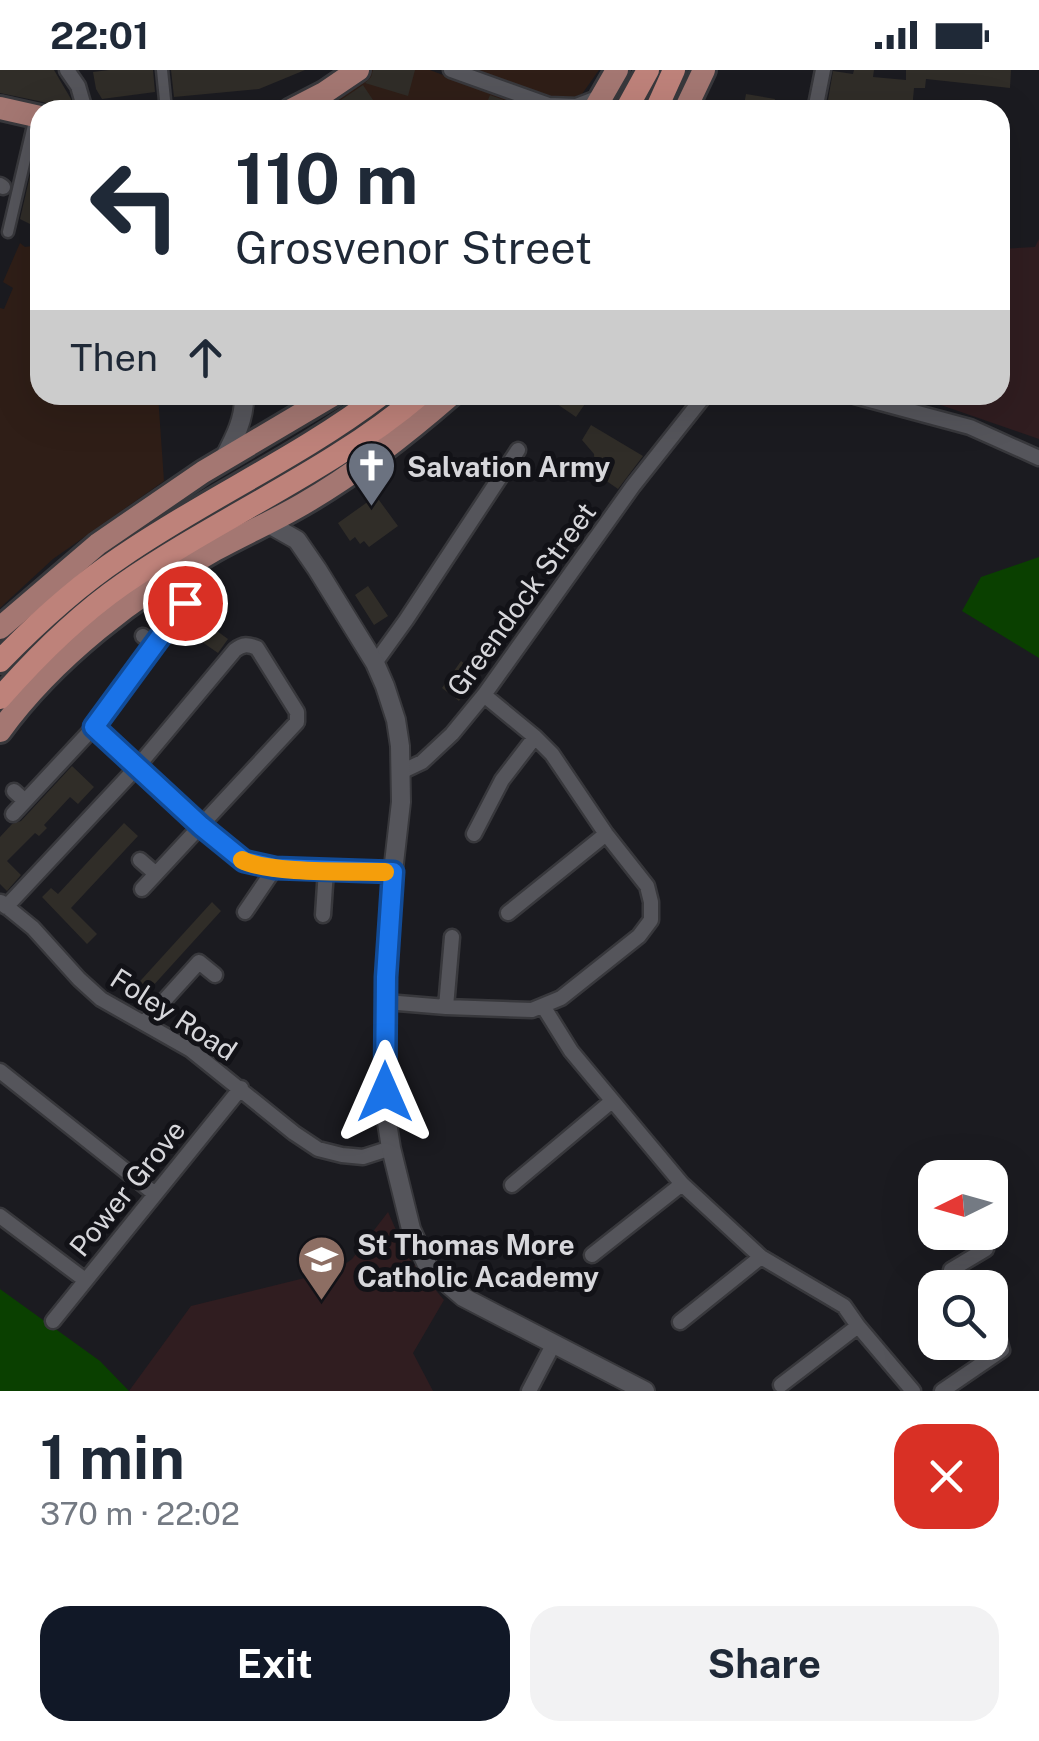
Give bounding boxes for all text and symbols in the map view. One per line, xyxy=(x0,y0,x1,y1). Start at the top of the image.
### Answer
text: 22:01 xyxy=(50,13,149,58)
text: 110 m xyxy=(235,137,419,220)
icon: left xyxy=(70,140,200,270)
text: Grosvenor Street xyxy=(235,221,592,274)
icon: ahead xyxy=(178,330,233,385)
text: Then xyxy=(70,335,158,380)
church icon: Salvation Army xyxy=(346,440,398,508)
place label: Salvation Army xyxy=(407,450,611,483)
street label: Greendock Street xyxy=(440,496,602,702)
pin xyxy=(143,561,228,646)
icon: arrive xyxy=(158,576,213,631)
street label: Foley Road xyxy=(105,961,243,1067)
position arrow xyxy=(333,1040,437,1144)
street label: Power Grove xyxy=(62,1114,192,1262)
north arrow xyxy=(918,1160,1008,1250)
map controls xyxy=(918,1160,1008,1360)
place label: St Thomas More Catholic Academy xyxy=(357,1228,599,1293)
school or university icon: St Thomas More Catholic Academy xyxy=(296,1234,348,1302)
button: search xyxy=(918,1270,1008,1360)
text: 1 min xyxy=(40,1422,185,1493)
button: close xyxy=(894,1424,999,1529)
text: 370 m · 22:02 xyxy=(40,1495,240,1532)
button: Exit xyxy=(40,1606,510,1721)
button: Share xyxy=(530,1606,999,1721)

